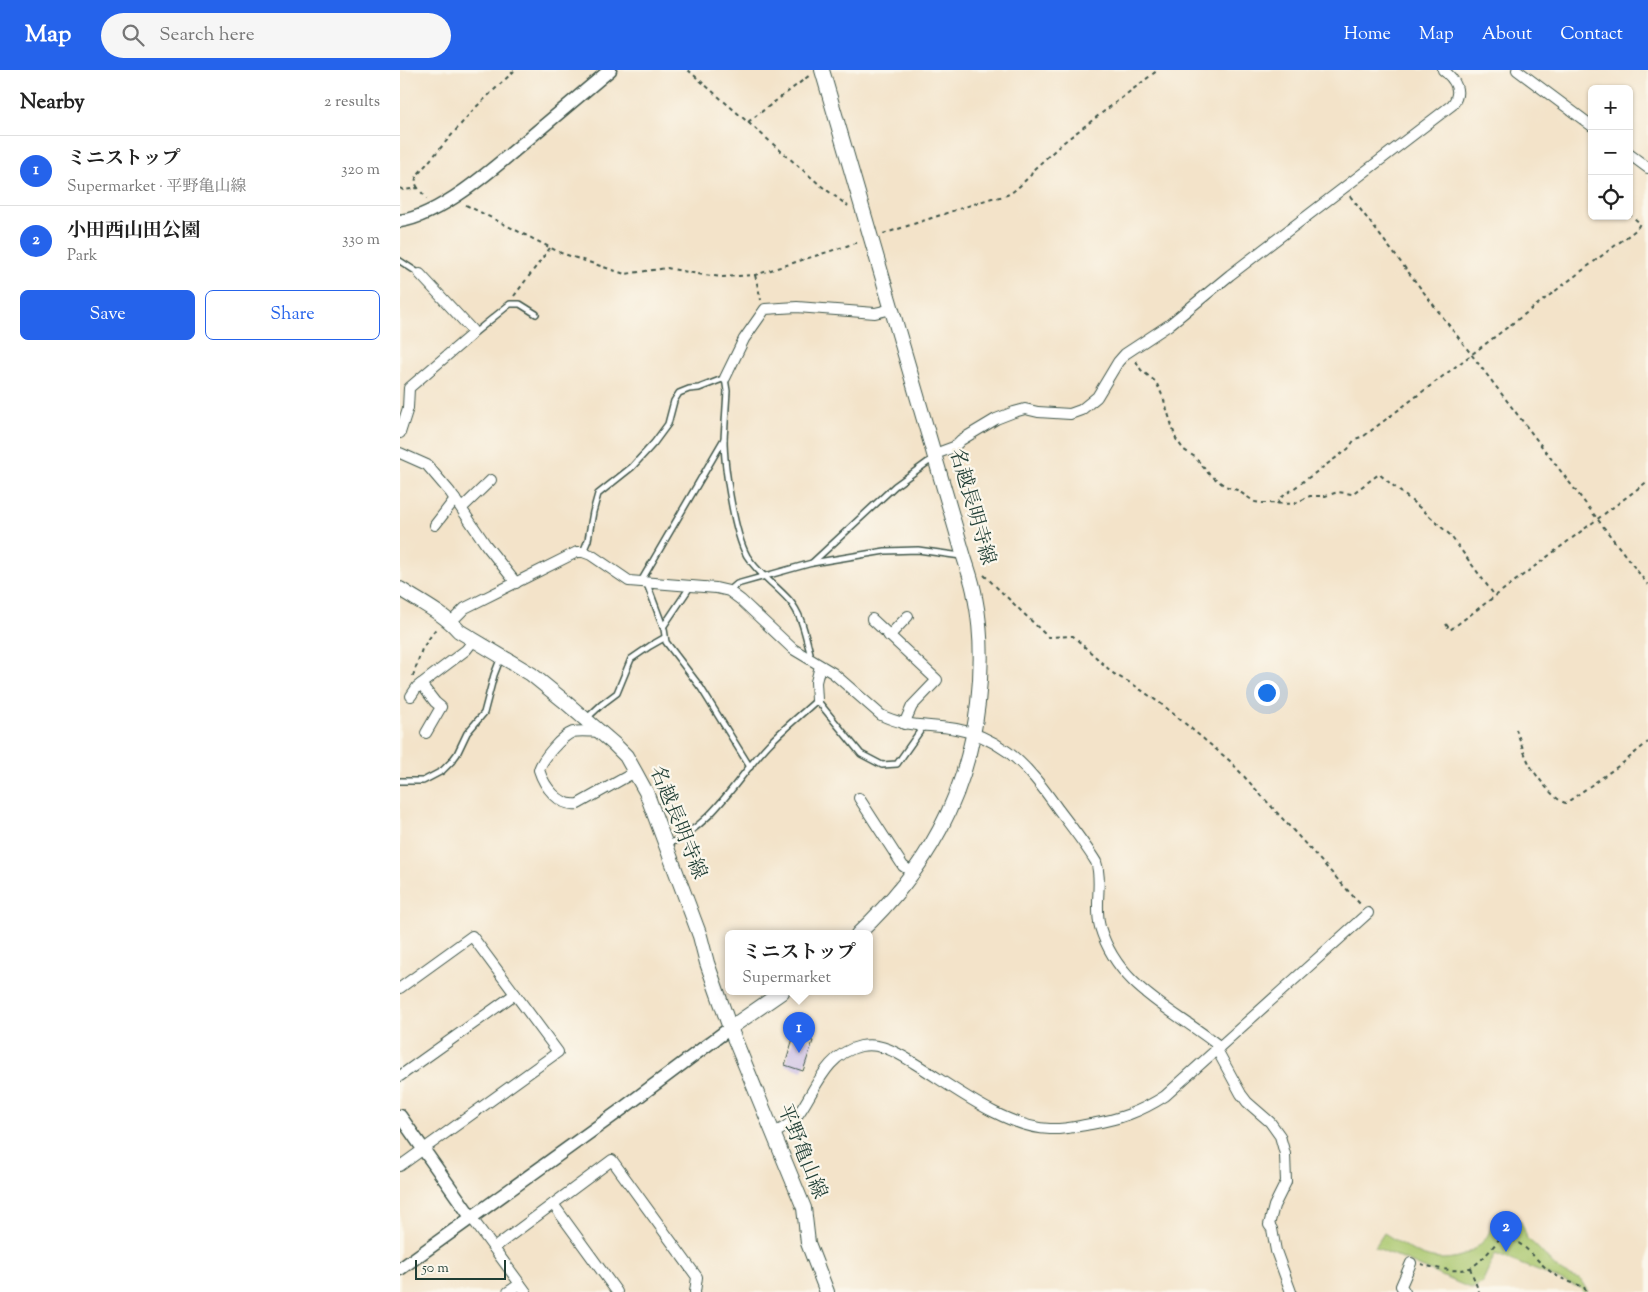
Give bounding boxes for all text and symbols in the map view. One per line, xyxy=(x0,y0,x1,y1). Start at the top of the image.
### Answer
search box xyxy=(101,13,451,58)
text: Map xyxy=(25,18,71,52)
icon: search xyxy=(119,21,147,49)
text: Search here xyxy=(159,22,255,49)
text: Home xyxy=(1344,22,1391,48)
text: Map xyxy=(1419,22,1454,48)
text: About xyxy=(1482,22,1532,48)
text: Contact xyxy=(1560,22,1623,48)
map controls xyxy=(1588,85,1633,220)
button: + xyxy=(1588,85,1633,130)
text: Nearby xyxy=(20,88,85,118)
text: 2 results xyxy=(324,91,380,114)
button: − xyxy=(1588,130,1633,175)
text: ミニストップ xyxy=(67,146,180,173)
text: 1 xyxy=(33,159,39,182)
text: 320 m xyxy=(341,159,380,182)
button: locate xyxy=(1588,175,1633,220)
text: Supermarket · 平野亀山線 xyxy=(67,176,247,199)
text: 小田西山田公園 xyxy=(67,218,200,245)
text: 2 xyxy=(32,229,40,252)
text: 330 m xyxy=(342,229,380,252)
text: Park xyxy=(67,245,98,268)
button: Save xyxy=(20,290,195,340)
button: Share xyxy=(205,290,380,340)
street label: 名越長明寺線 xyxy=(941,445,1001,569)
your location xyxy=(1254,680,1280,706)
street label: 名越長明寺線 xyxy=(641,762,713,884)
popup xyxy=(725,930,873,995)
text: ミニストップ xyxy=(742,940,856,967)
text: Supermarket xyxy=(742,967,831,990)
pin: 1 xyxy=(783,1012,815,1053)
street label: 平野亀山線 xyxy=(769,1100,833,1204)
pin: 2 xyxy=(1490,1211,1522,1252)
scale bar xyxy=(415,1257,506,1280)
text: 50 m xyxy=(422,1259,449,1279)

